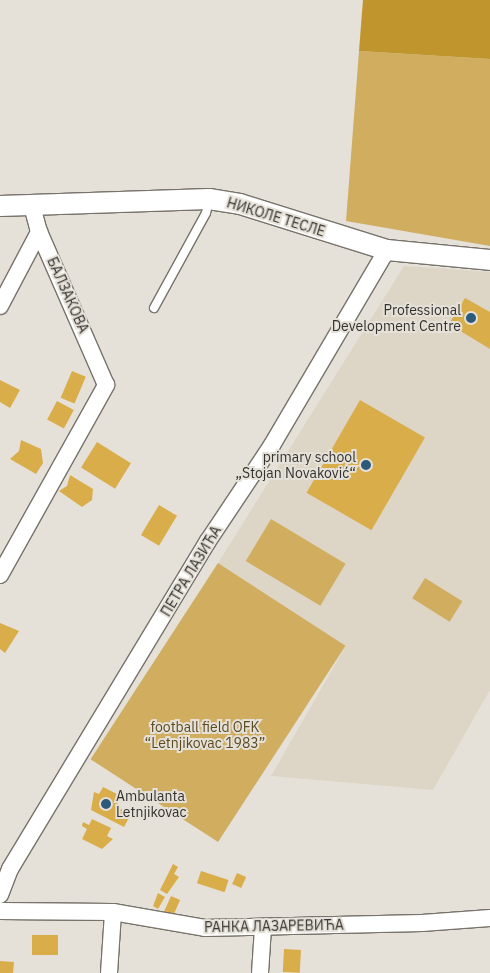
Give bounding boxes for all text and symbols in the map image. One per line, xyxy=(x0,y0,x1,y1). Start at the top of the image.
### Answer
street label: НИКОЛЕ ТЕСЛЕ xyxy=(225,194,327,240)
street label: БАЛЗАКОВА xyxy=(44,254,92,336)
place label: Professional Development Centre xyxy=(332,302,461,334)
marker: Professional Development Centre xyxy=(465,312,477,324)
place label: primary school „Stojan Novaković“ xyxy=(235,449,356,482)
marker: primary school „Stojan Novaković“ xyxy=(360,459,372,471)
street label: ПЕТРА ЛАЗИЋА xyxy=(157,523,225,619)
park label: football field OFK “Letnjikovac 1983” xyxy=(145,719,265,752)
place label: Ambulanta Letnjikovac xyxy=(116,788,187,820)
marker: Ambulanta Letnjikovac xyxy=(100,798,112,810)
street label: РАНКА ЛАЗАРЕВИЋА xyxy=(204,916,344,936)

